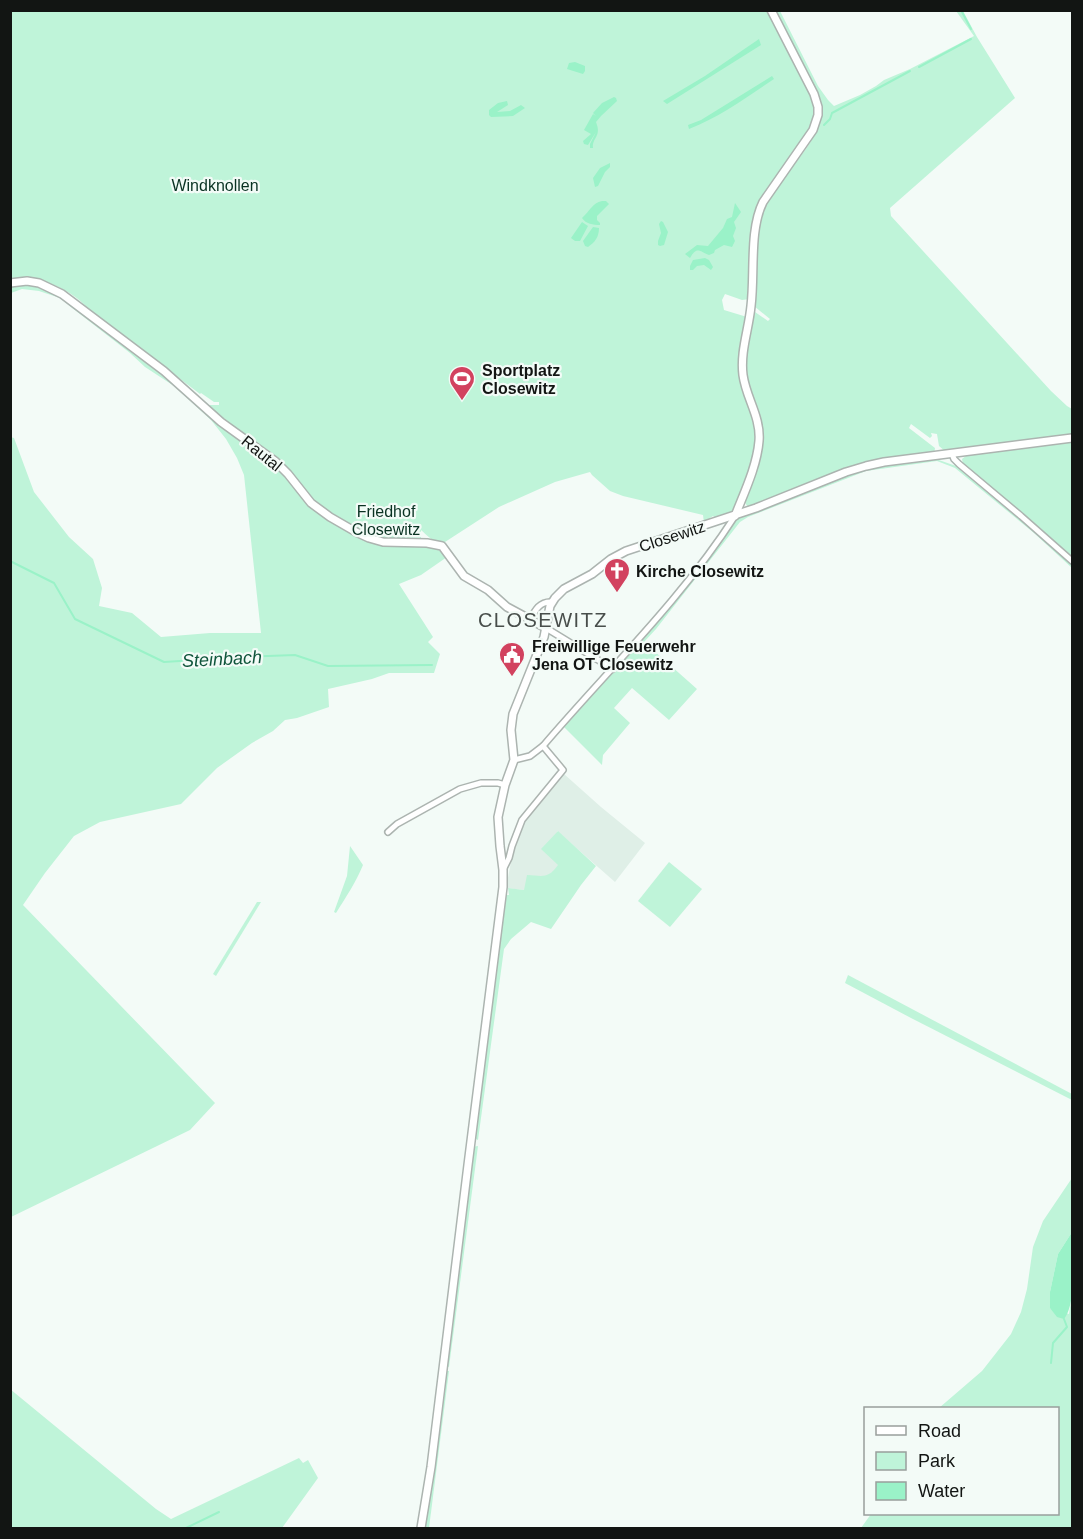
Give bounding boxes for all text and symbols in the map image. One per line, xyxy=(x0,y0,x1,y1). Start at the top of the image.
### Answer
park label: Windknollen xyxy=(171,177,259,194)
place label: Sportplatz Closewitz xyxy=(482,362,560,397)
sports icon: Sportplatz Closewitz xyxy=(447,364,477,402)
street label: Rautal xyxy=(238,432,285,475)
park label: Friedhof Closewitz xyxy=(352,503,420,538)
street label: Closewitz xyxy=(637,518,707,555)
church icon: Kirche Closewitz xyxy=(602,556,632,594)
place label: Kirche Closewitz xyxy=(636,563,764,580)
district label: CLOSEWITZ xyxy=(478,609,608,631)
place label: Freiwillige Feuerwehr Jena OT Closewitz xyxy=(532,638,696,673)
public building icon: Freiwillige Feuerwehr Jena OT Closewitz xyxy=(497,640,527,678)
water label: Steinbach xyxy=(182,647,262,671)
legend xyxy=(864,1407,1059,1515)
text: Road xyxy=(918,1421,961,1441)
text: Park xyxy=(918,1451,956,1471)
text: Water xyxy=(918,1481,965,1501)

